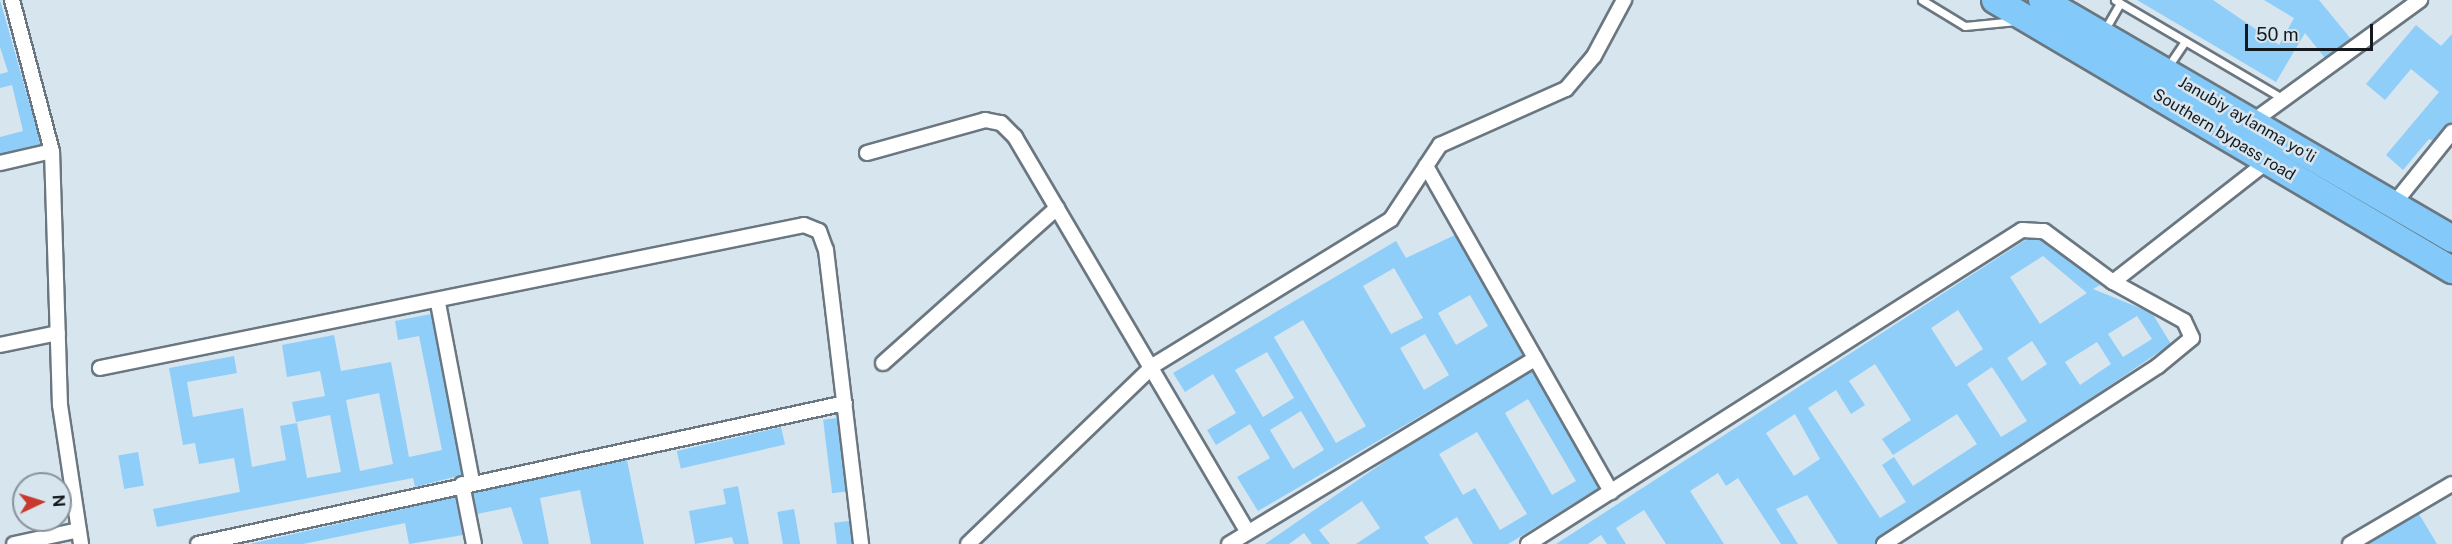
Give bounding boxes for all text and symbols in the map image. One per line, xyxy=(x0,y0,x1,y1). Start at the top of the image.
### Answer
scale bar xyxy=(2248,12,2376,50)
text: 50 m xyxy=(2256,24,2299,45)
street label: Janubiy aylanma yoʻli xyxy=(2175,73,2319,167)
street label: Southern bypass road xyxy=(2149,85,2299,185)
north arrow xyxy=(12,472,72,532)
text: N xyxy=(49,494,68,508)

